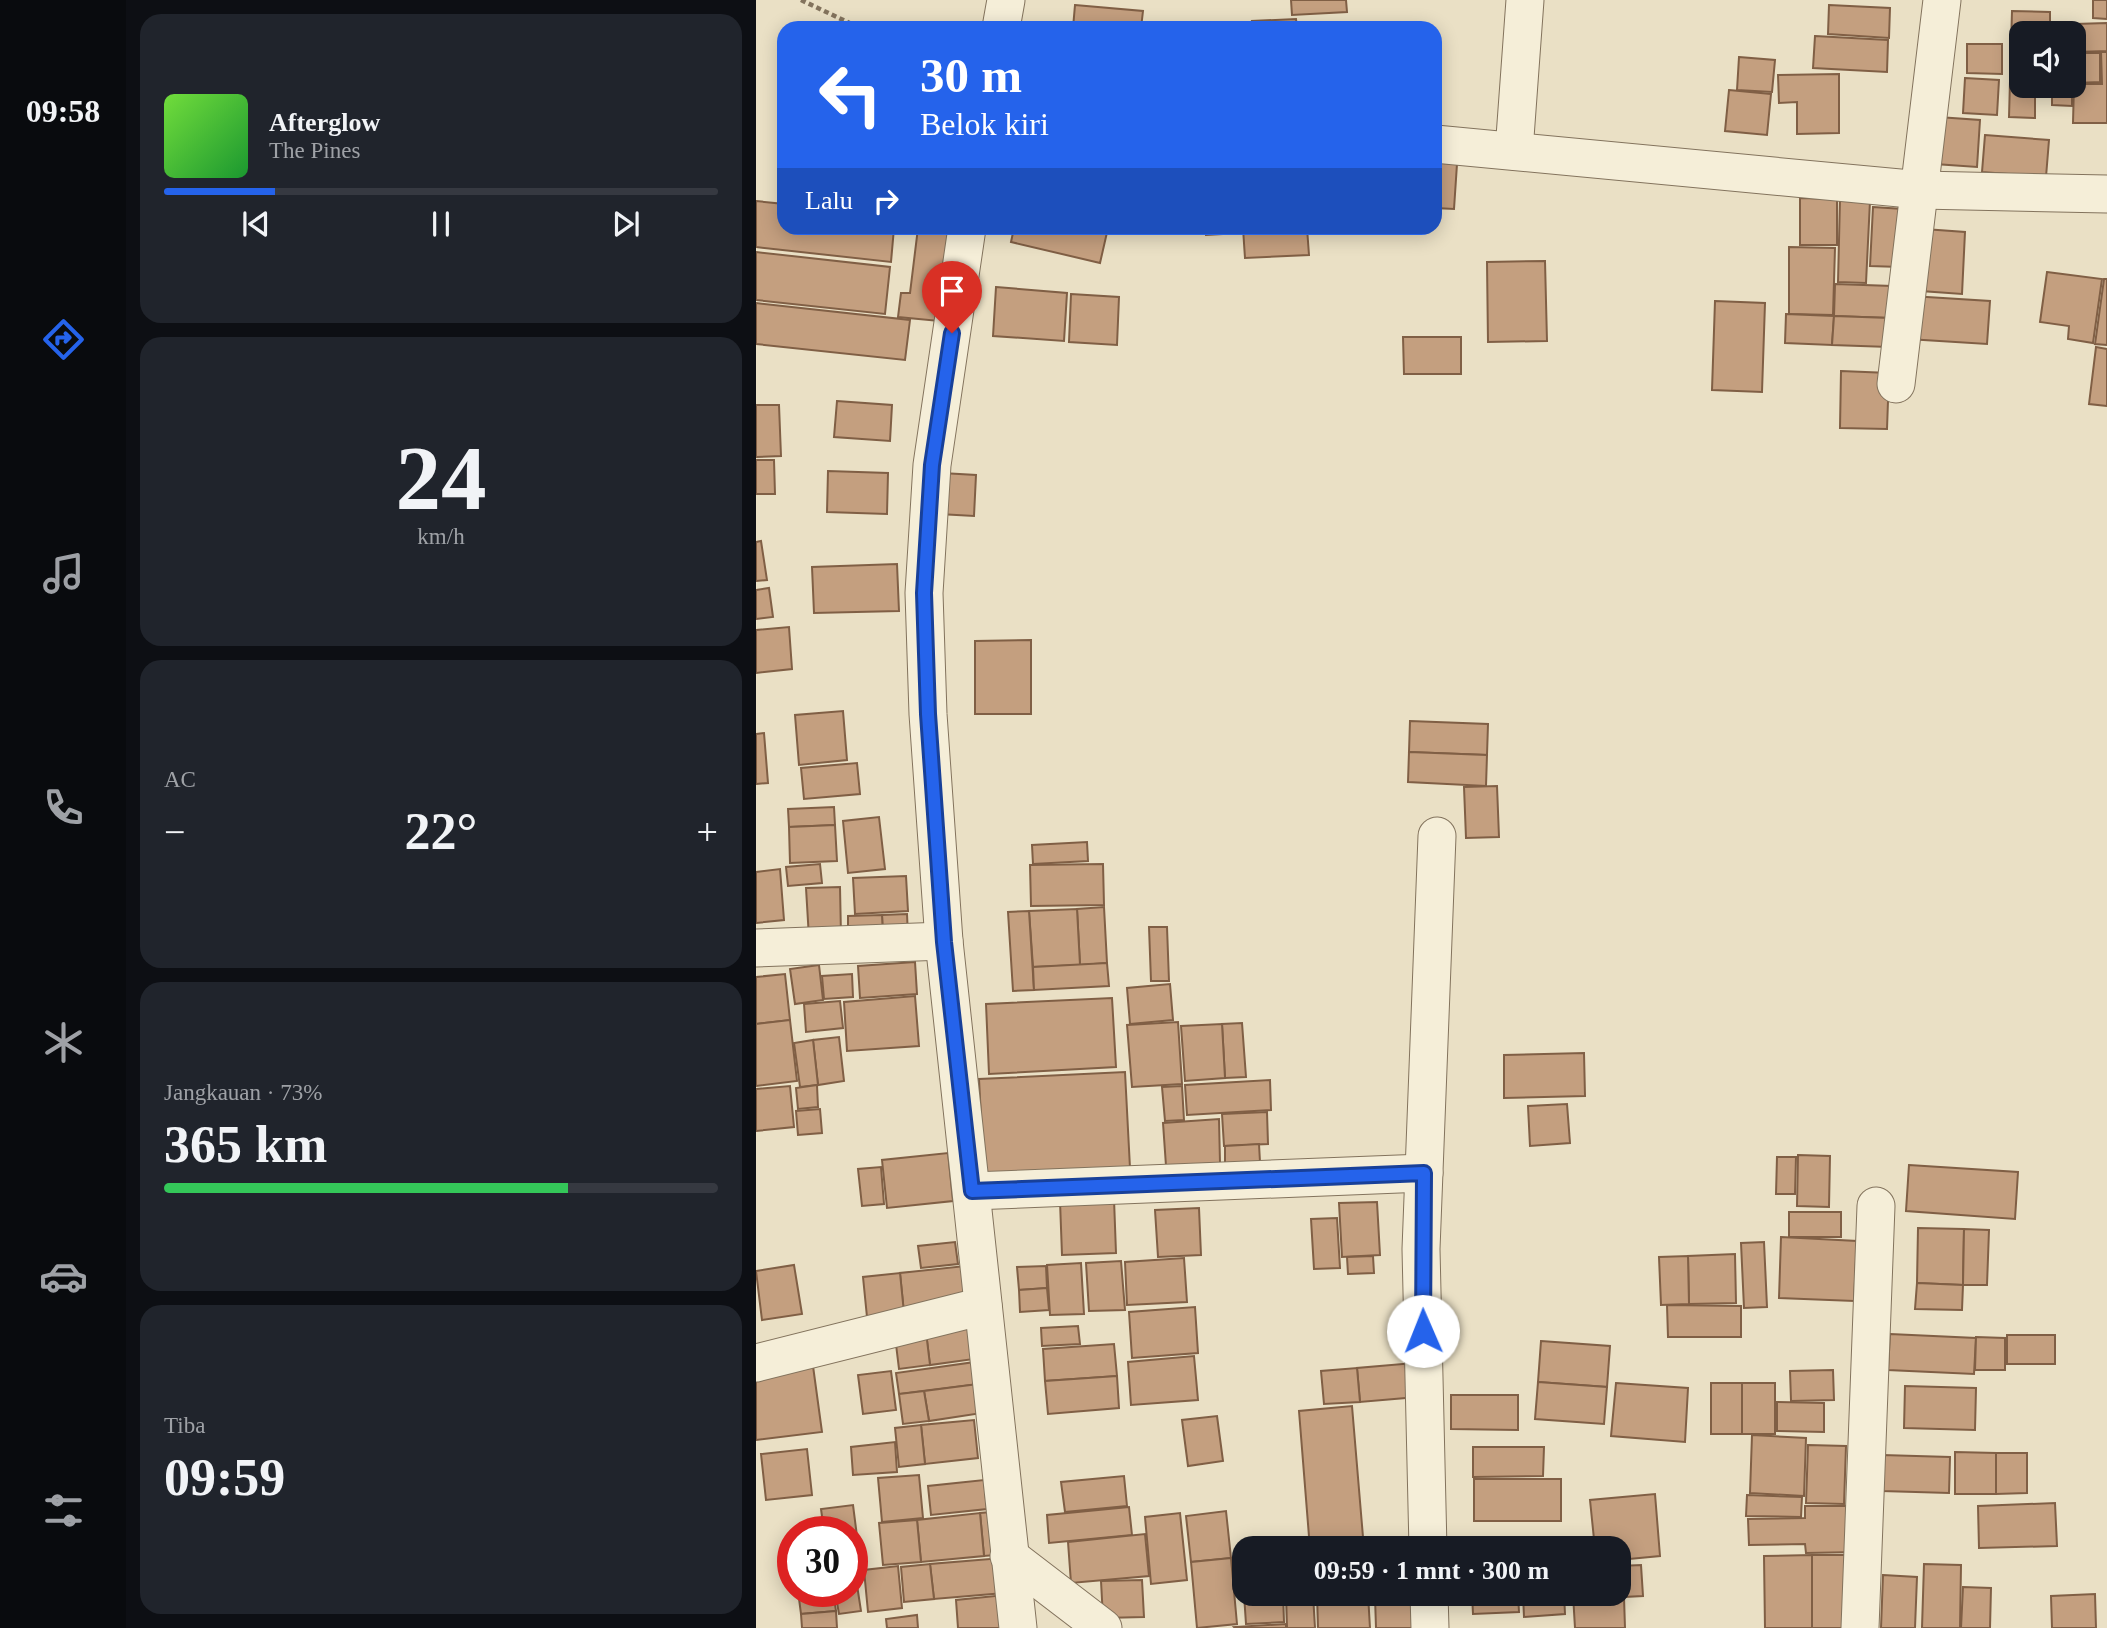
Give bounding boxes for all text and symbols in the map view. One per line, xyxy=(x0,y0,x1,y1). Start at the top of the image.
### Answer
map controls xyxy=(2009,21,2086,98)
button: sound xyxy=(2009,21,2086,98)
text: 30 m xyxy=(920,48,1022,103)
icon: left xyxy=(805,49,896,140)
text: 09:58 xyxy=(26,93,100,129)
text: Belok kiri xyxy=(920,106,1049,142)
text: Afterglow xyxy=(269,108,380,137)
text: The Pines xyxy=(269,138,360,163)
icon: right xyxy=(867,182,905,220)
text: Lalu xyxy=(805,186,853,215)
icon: previous xyxy=(237,205,275,243)
icon: pause xyxy=(422,205,460,243)
icon: next xyxy=(607,205,645,243)
pin xyxy=(922,261,982,333)
icon: arrive xyxy=(933,272,971,310)
icon: directions xyxy=(39,315,88,364)
text: 24 xyxy=(396,428,487,529)
text: km/h xyxy=(417,524,465,549)
icon: music xyxy=(39,549,88,598)
text: AC xyxy=(164,767,196,792)
icon: phone xyxy=(39,783,88,832)
text: 22° xyxy=(405,803,477,860)
text: − xyxy=(164,811,185,853)
text: + xyxy=(697,811,718,853)
icon: climate xyxy=(39,1018,88,1067)
text: Jangkauan · 73% xyxy=(164,1080,322,1105)
text: 365 km xyxy=(164,1116,327,1173)
icon: car xyxy=(39,1252,88,1301)
position arrow xyxy=(1386,1294,1460,1368)
text: Tiba xyxy=(164,1413,205,1438)
text: 09:59 xyxy=(164,1449,285,1506)
icon: filters xyxy=(39,1486,88,1535)
speed limit sign: 30 xyxy=(777,1516,868,1607)
text: 09:59 · 1 mnt · 300 m xyxy=(1314,1556,1549,1585)

